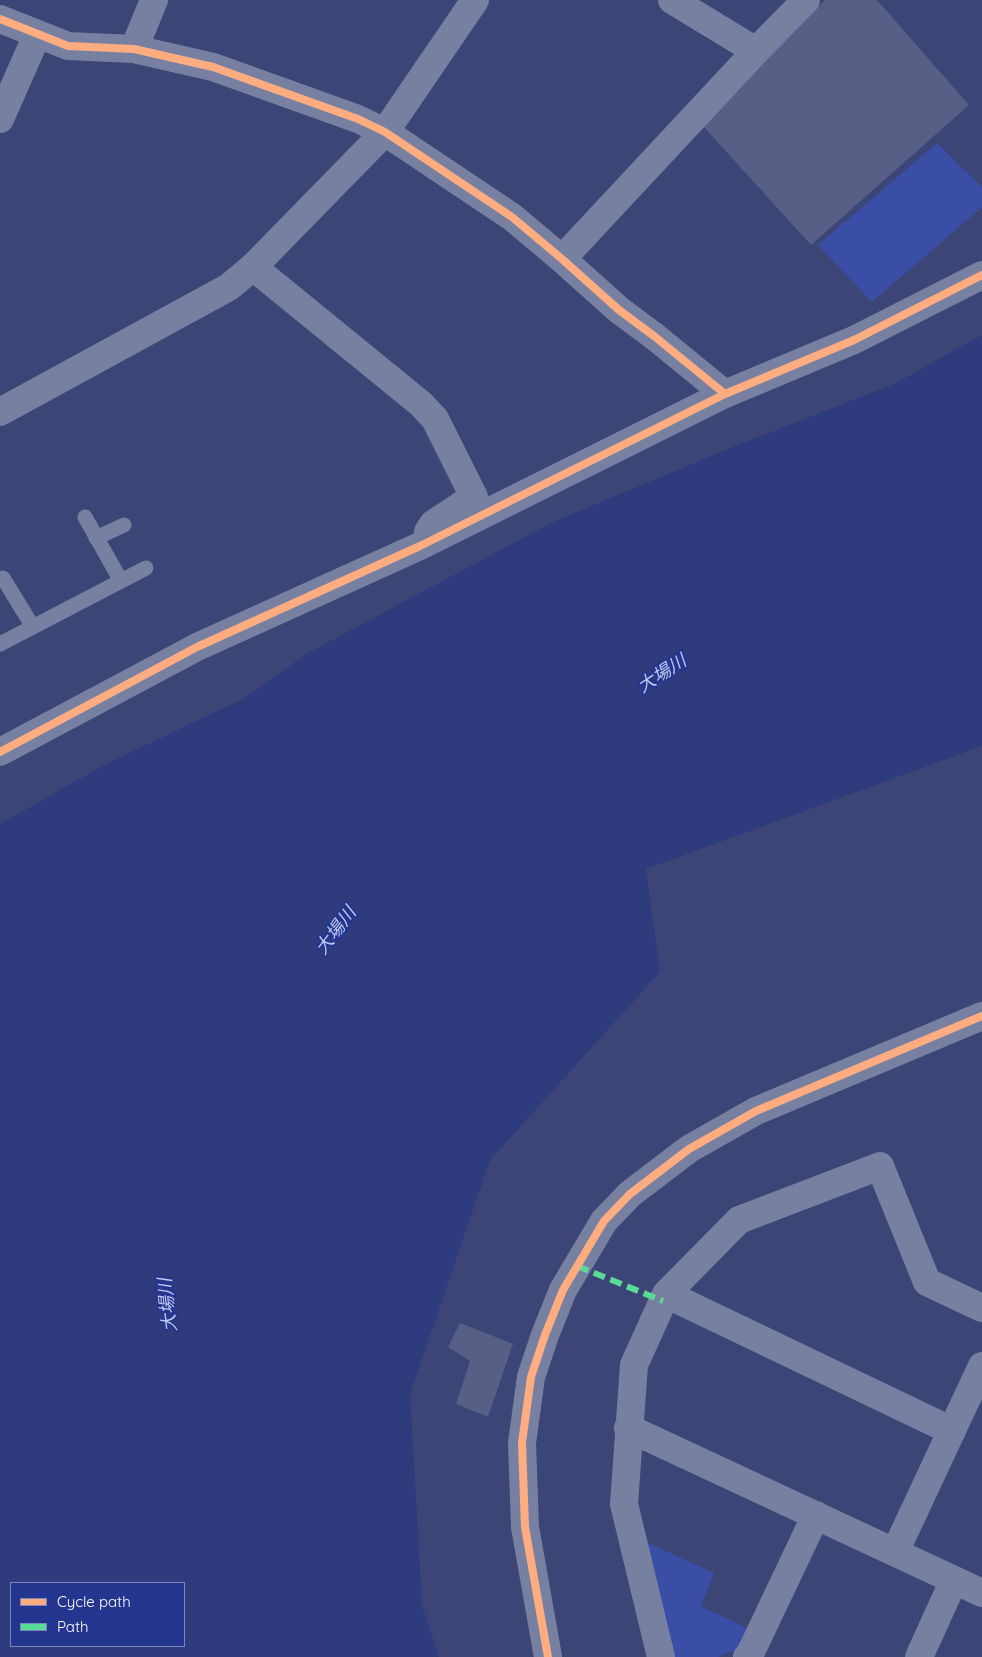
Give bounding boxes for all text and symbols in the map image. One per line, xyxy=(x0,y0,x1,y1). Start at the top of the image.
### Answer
water label: 大場川 xyxy=(633,650,691,698)
water label: 大場川 xyxy=(311,903,361,959)
water label: 大場川 xyxy=(154,1277,182,1333)
legend xyxy=(10,1582,185,1647)
text: Cycle path xyxy=(57,1592,131,1611)
text: Path xyxy=(57,1617,89,1636)

